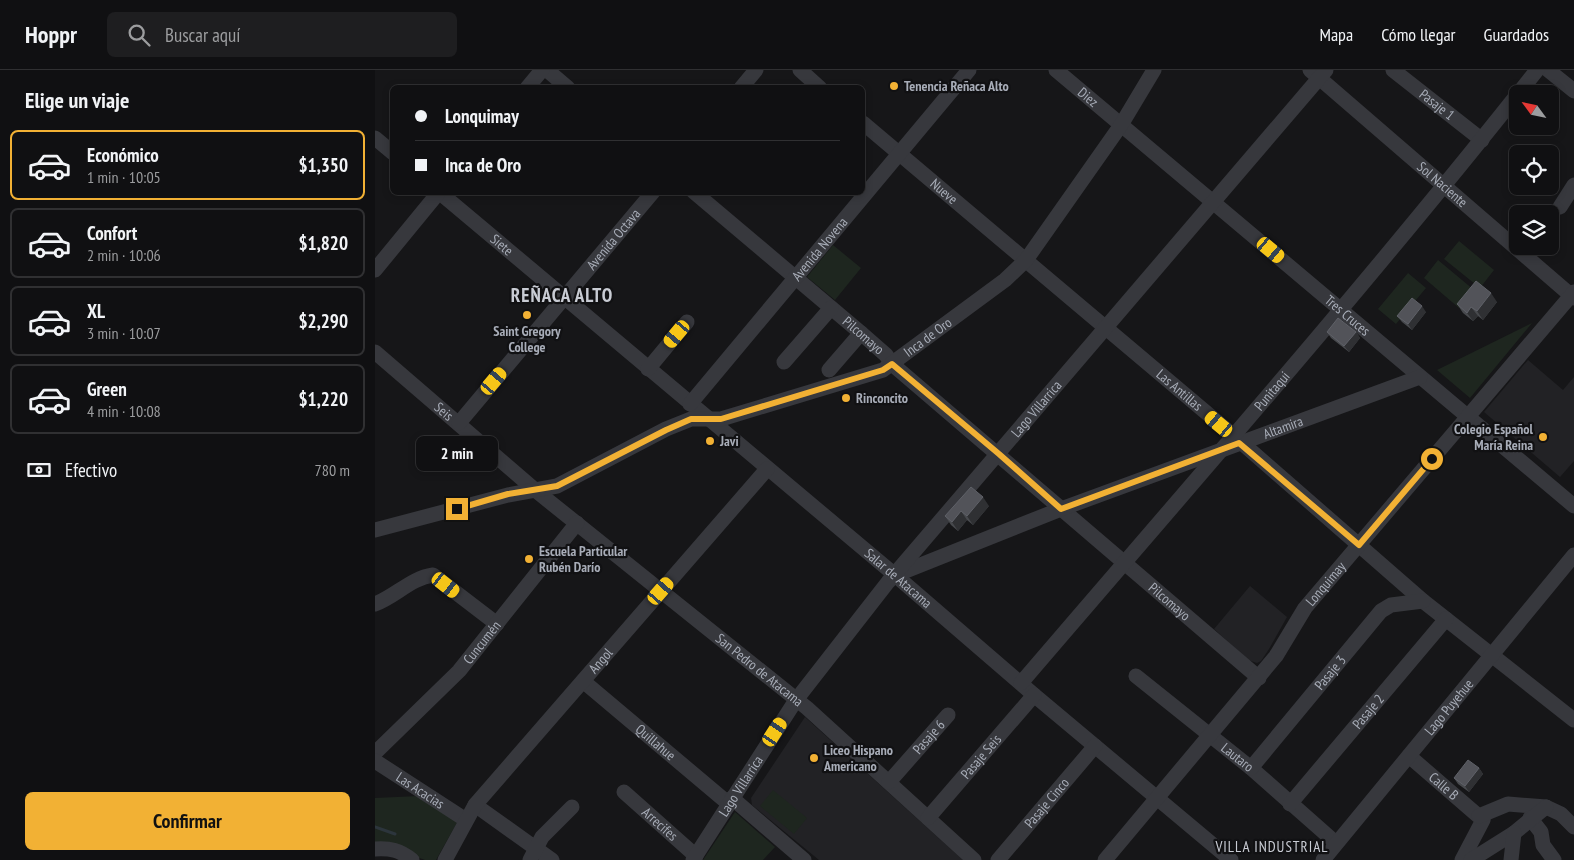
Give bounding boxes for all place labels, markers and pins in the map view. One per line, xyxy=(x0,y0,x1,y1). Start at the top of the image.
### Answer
place label: Tenencia Reñaca Alto xyxy=(904,77,1009,95)
marker: Tenencia Reñaca Alto xyxy=(888,80,900,92)
marker: Saint Gregory College xyxy=(521,309,533,321)
place label: Saint Gregory College xyxy=(493,322,561,356)
place label: Rinconcito xyxy=(856,389,908,407)
marker: Rinconcito xyxy=(840,392,852,404)
place label: Colegio Español María Reina xyxy=(1454,420,1534,454)
marker: Colegio Español María Reina xyxy=(1537,431,1549,443)
place label: Javi xyxy=(719,432,739,450)
marker: Javi xyxy=(704,435,716,447)
place label: Escuela Particular Rubén Darío xyxy=(539,542,628,576)
marker: Escuela Particular Rubén Darío xyxy=(523,553,535,565)
place label: Liceo Hispano Americano xyxy=(823,741,893,775)
marker: Liceo Hispano Americano xyxy=(808,752,820,764)

